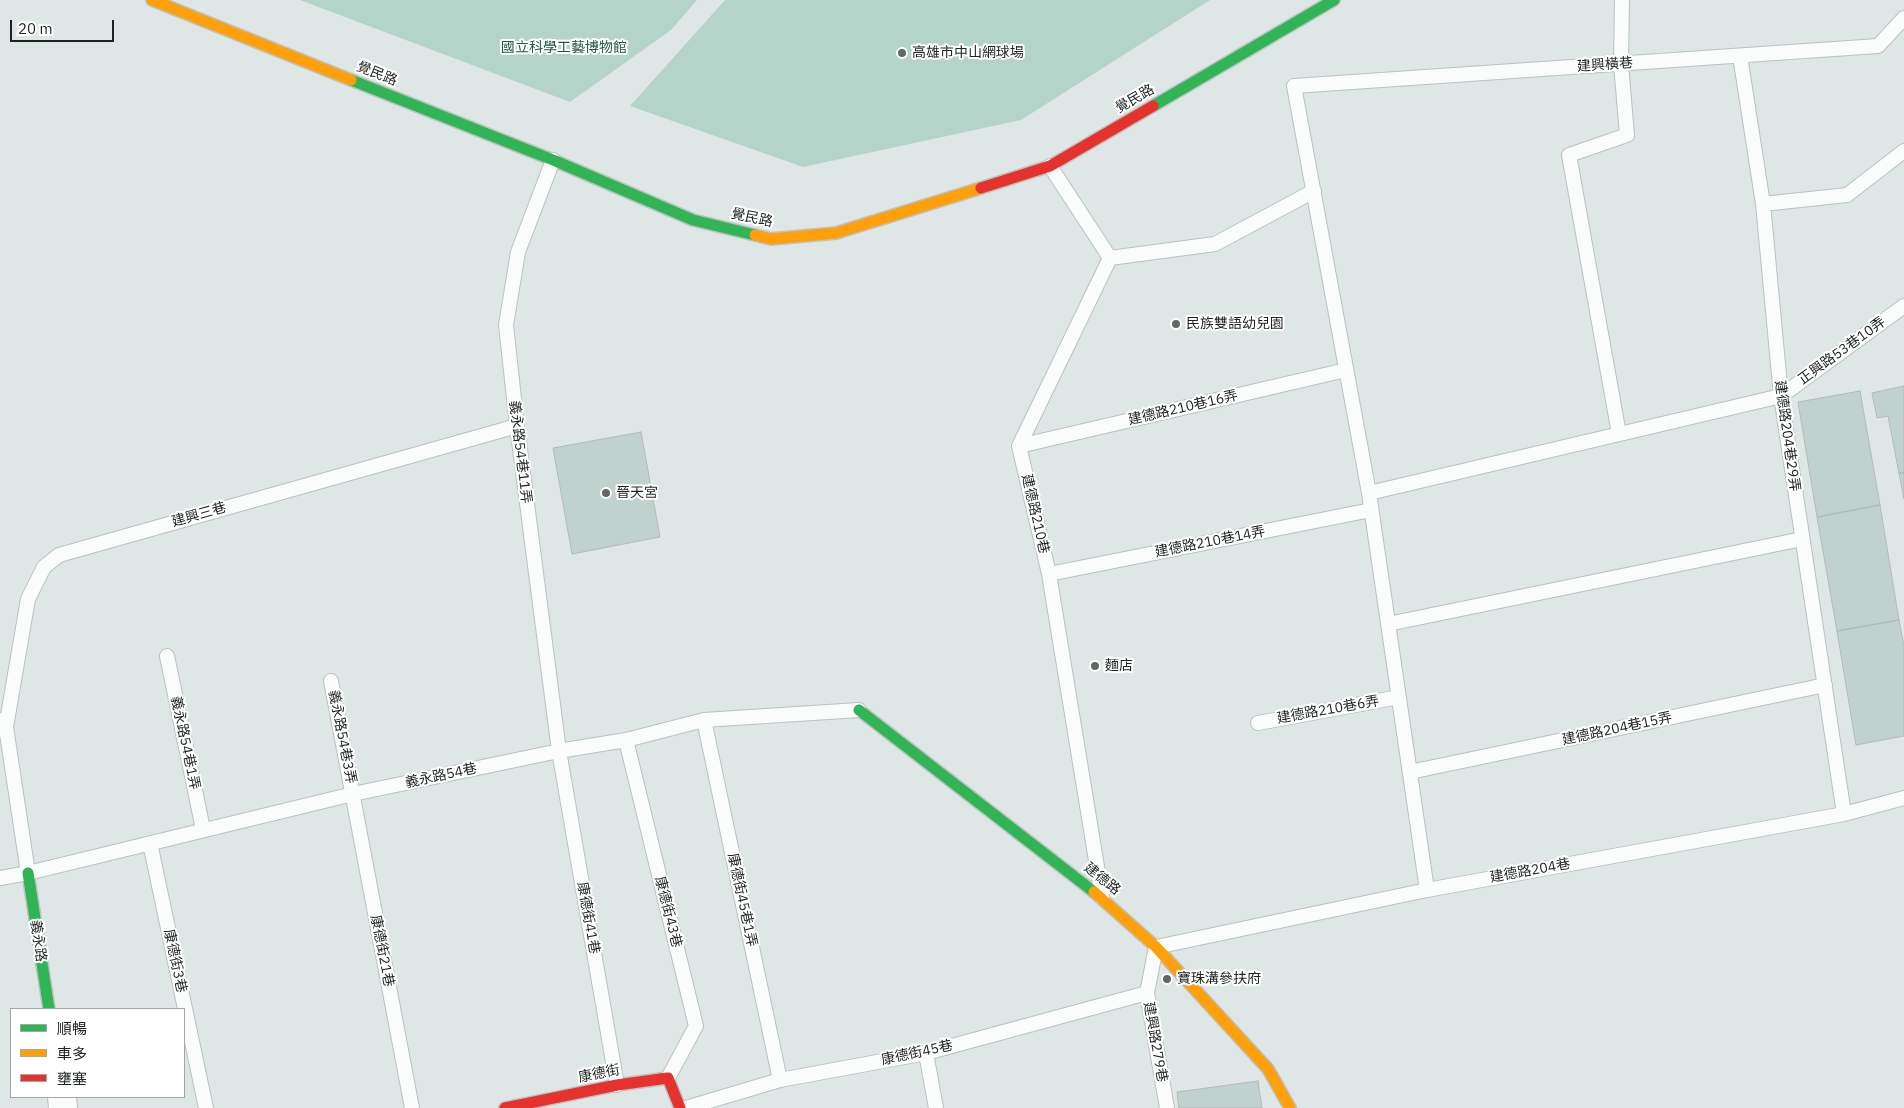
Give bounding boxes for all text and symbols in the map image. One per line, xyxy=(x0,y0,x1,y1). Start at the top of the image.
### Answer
scale bar xyxy=(12,10,116,42)
text: 20 m xyxy=(18,19,53,38)
park label: 國立科學工藝博物館 xyxy=(501,40,627,56)
place label: 高雄市中山網球場 xyxy=(912,45,1024,61)
marker: 高雄市中山網球場 xyxy=(896,47,908,59)
street label: 建興橫巷 xyxy=(1576,55,1634,75)
street label: 覺民路 xyxy=(354,58,400,90)
street label: 覺民路 xyxy=(1113,81,1157,117)
street label: 覺民路 xyxy=(730,205,774,231)
street label: 正興路53巷10弄 xyxy=(1795,314,1889,388)
place label: 民族雙語幼兒園 xyxy=(1186,316,1284,332)
marker: 民族雙語幼兒園 xyxy=(1170,318,1182,330)
street label: 建德路204巷29弄 xyxy=(1771,379,1803,493)
street label: 建德路210巷16弄 xyxy=(1127,387,1239,429)
street label: 義永路54巷11弄 xyxy=(505,400,535,504)
street label: 建德路210巷 xyxy=(1018,473,1052,555)
place label: 晉天宮 xyxy=(616,485,658,501)
marker: 晉天宮 xyxy=(600,487,612,499)
street label: 建興三巷 xyxy=(170,499,228,531)
street label: 建德路210巷14弄 xyxy=(1153,523,1267,561)
place label: 麵店 xyxy=(1105,658,1133,674)
marker: 麵店 xyxy=(1089,660,1101,672)
street label: 義永路54巷3弄 xyxy=(325,689,359,785)
street label: 建德路210巷6弄 xyxy=(1276,693,1380,727)
street label: 義永路54巷1弄 xyxy=(167,695,203,791)
street label: 建德路204巷15弄 xyxy=(1560,709,1674,749)
street label: 義永路54巷 xyxy=(404,760,478,792)
street label: 康德街45巷1弄 xyxy=(724,852,760,948)
street label: 建德路204巷 xyxy=(1489,856,1571,886)
street label: 建德路 xyxy=(1080,859,1124,899)
street label: 康德街43巷 xyxy=(651,875,685,949)
street label: 康德街41巷 xyxy=(573,881,603,955)
street label: 康德街21巷 xyxy=(367,914,397,988)
street label: 義永路 xyxy=(27,919,49,963)
street label: 康德街3巷 xyxy=(160,928,190,994)
place label: 寶珠溝參扶府 xyxy=(1177,971,1261,987)
marker: 寶珠溝參扶府 xyxy=(1161,973,1173,985)
street label: 建興路279巷 xyxy=(1140,1001,1170,1083)
legend xyxy=(10,1008,185,1098)
text: 順暢 xyxy=(57,1019,87,1038)
street label: 康德街45巷 xyxy=(880,1037,954,1069)
text: 車多 xyxy=(57,1044,87,1063)
street label: 康德街 xyxy=(577,1062,621,1086)
text: 壅塞 xyxy=(57,1069,87,1088)

